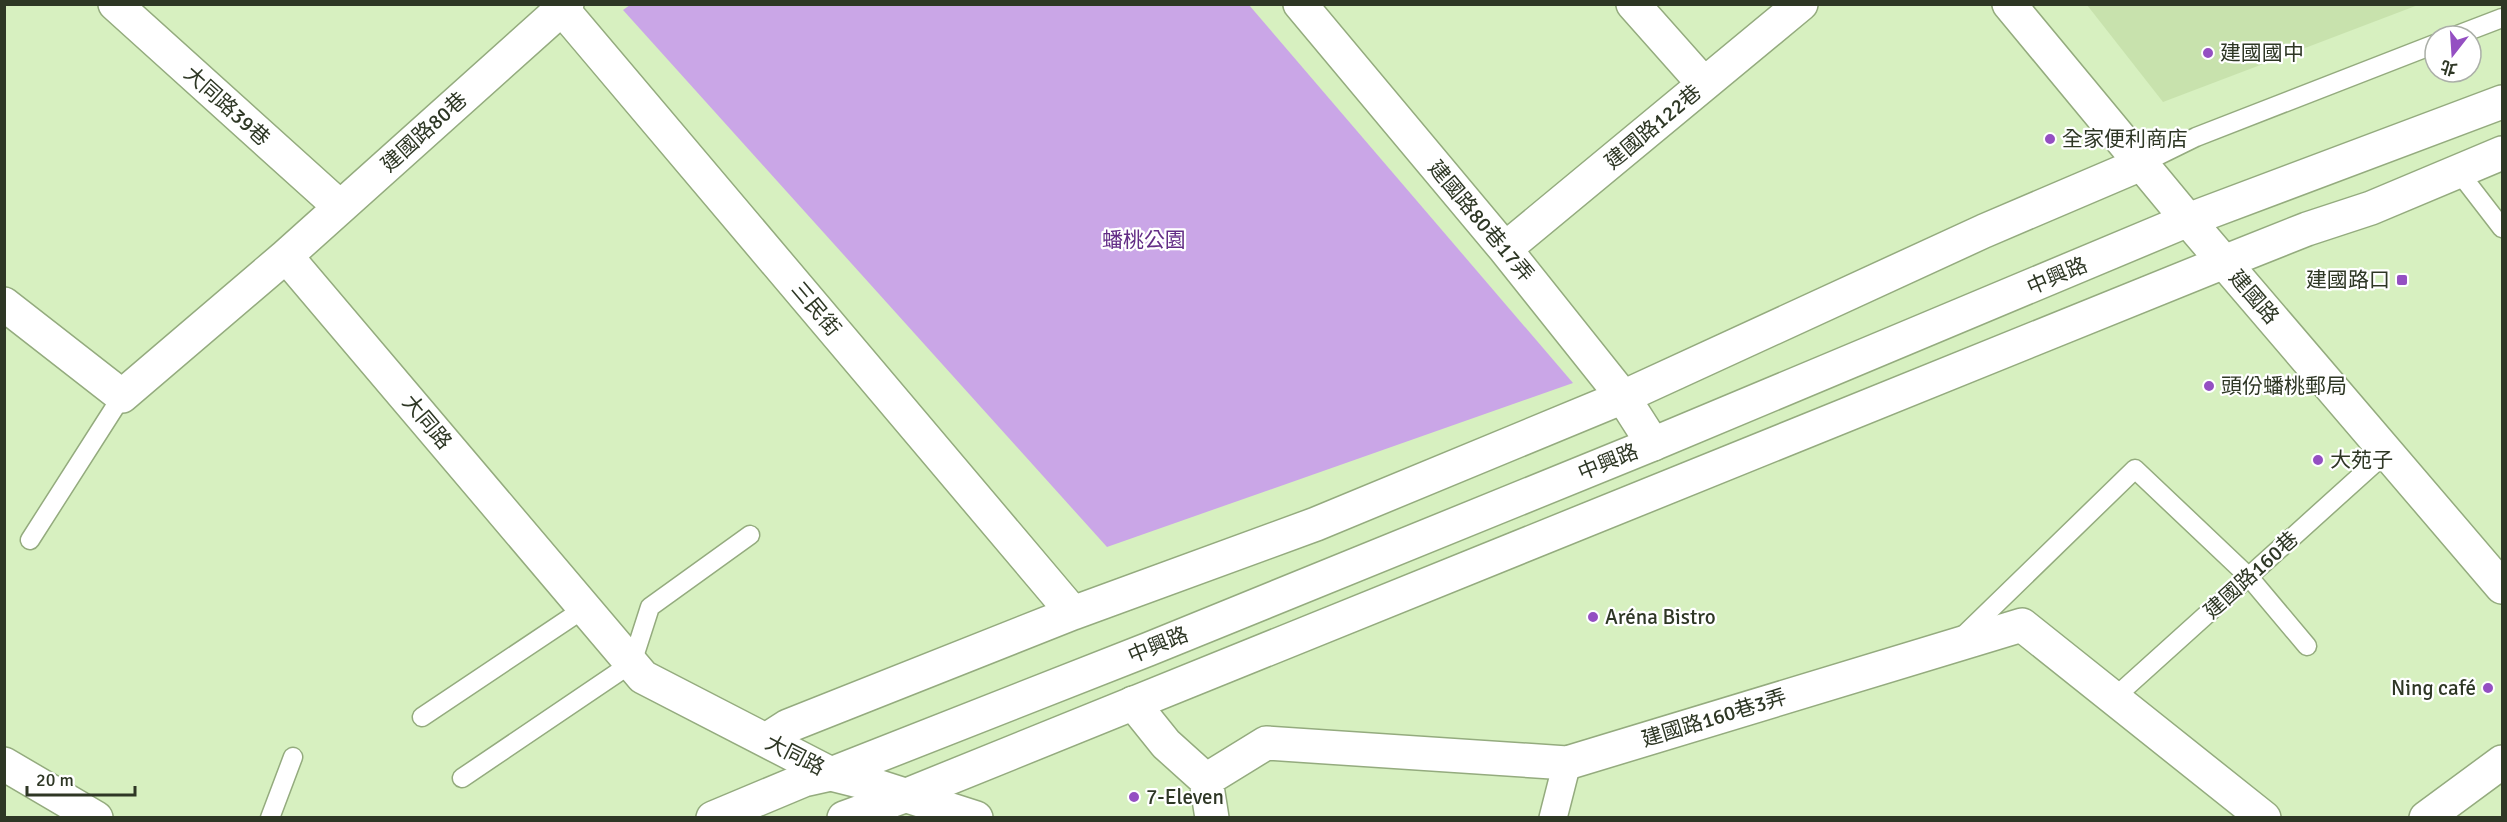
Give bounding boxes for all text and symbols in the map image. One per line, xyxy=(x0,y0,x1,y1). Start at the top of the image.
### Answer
north arrow xyxy=(2423,24,2483,84)
place label: 建國國中 xyxy=(2220,40,2304,66)
marker: 建國國中 xyxy=(2201,46,2215,60)
text: 北 xyxy=(2438,55,2459,79)
street label: 大同路39巷 xyxy=(179,61,275,151)
street label: 建國路122巷 xyxy=(1599,79,1707,175)
street label: 建國路80巷 xyxy=(376,87,472,177)
place label: 全家便利商店 xyxy=(2062,126,2188,152)
marker: 全家便利商店 xyxy=(2043,132,2057,146)
street label: 建國路80巷17弄 xyxy=(1423,155,1539,287)
park label: 蟠桃公園 xyxy=(1102,227,1186,253)
street label: 中興路 xyxy=(2023,252,2091,300)
street label: 建國路 xyxy=(2224,265,2284,329)
place label: 建國路口 xyxy=(2306,267,2390,293)
marker: 建國路口 xyxy=(2395,273,2409,287)
street label: 三民街 xyxy=(786,277,846,341)
place label: 頭份蟠桃郵局 xyxy=(2221,373,2347,399)
marker: 頭份蟠桃郵局 xyxy=(2202,379,2216,393)
street label: 大同路 xyxy=(397,390,457,454)
street label: 中興路 xyxy=(1574,438,1642,486)
place label: 大苑子 xyxy=(2330,447,2393,473)
marker: 大苑子 xyxy=(2311,453,2325,467)
street label: 建國路160巷 xyxy=(2198,526,2304,624)
place label: Aréna Bistro xyxy=(1605,604,1716,630)
marker: Aréna Bistro xyxy=(1586,610,1600,624)
street label: 中興路 xyxy=(1124,621,1192,669)
place label: Ning café xyxy=(2391,675,2476,701)
marker: Ning café xyxy=(2481,681,2495,695)
street label: 建國路160巷3弄 xyxy=(1638,684,1790,752)
street label: 大同路 xyxy=(761,729,829,781)
scale bar xyxy=(27,759,135,797)
text: 20 m xyxy=(36,769,74,791)
place label: 7-Eleven xyxy=(1146,784,1224,810)
marker: 7-Eleven xyxy=(1127,790,1141,804)

